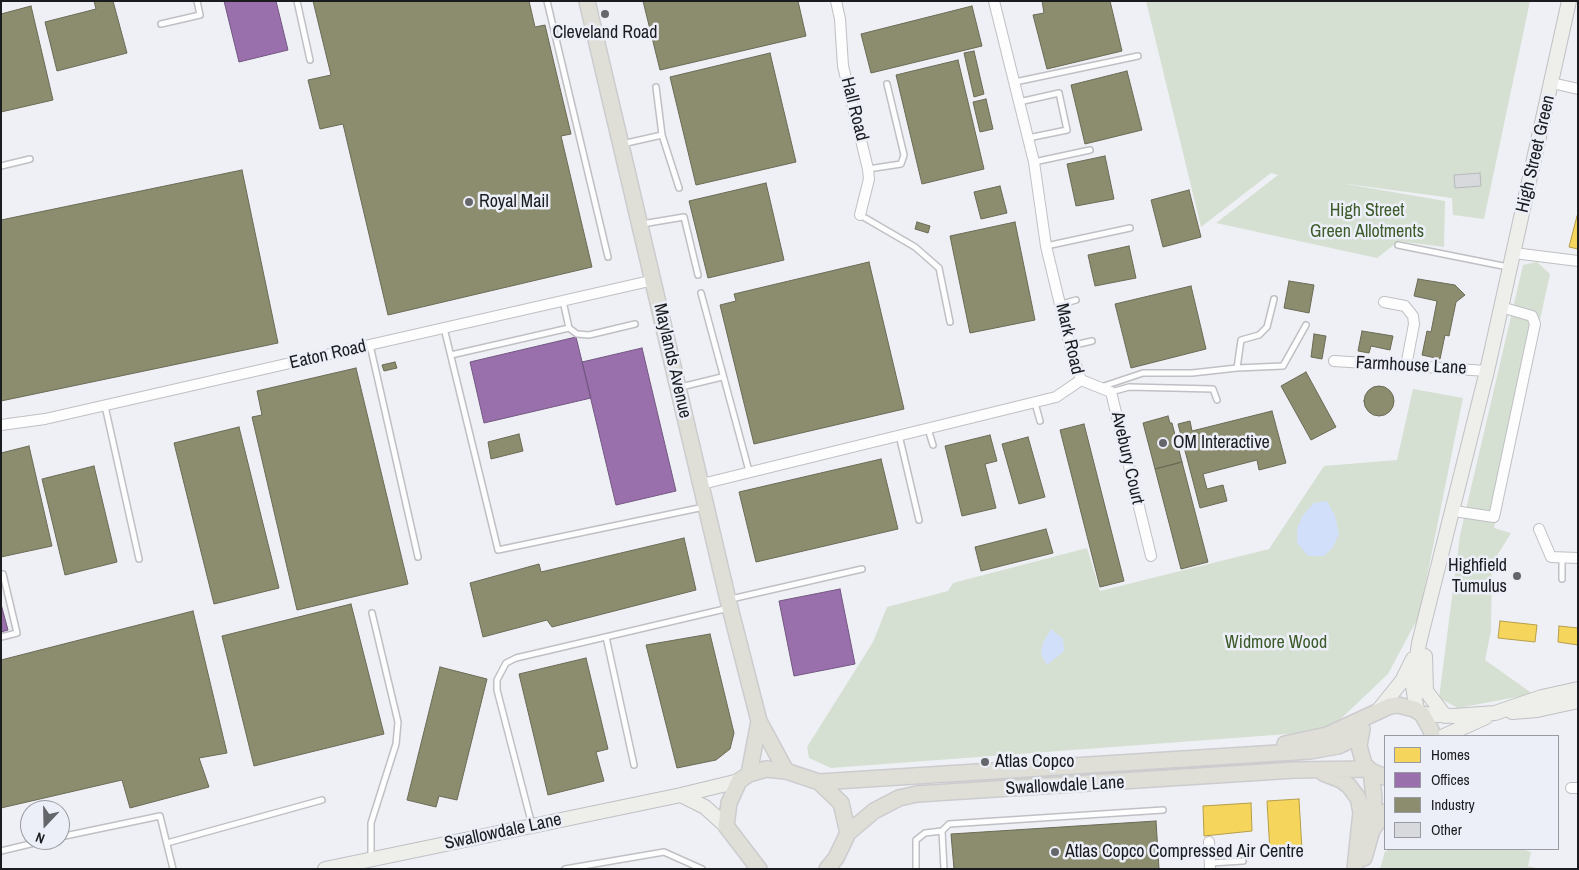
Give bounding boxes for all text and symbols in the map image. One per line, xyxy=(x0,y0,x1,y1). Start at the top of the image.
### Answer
marker: Cleveland Road xyxy=(599,8,611,20)
place label: Cleveland Road xyxy=(552,22,658,44)
street label: Hall Road xyxy=(836,75,872,143)
street label: High Street Green xyxy=(1512,93,1560,215)
place label: Royal Mail xyxy=(479,191,549,213)
marker: Royal Mail xyxy=(463,196,475,208)
park label: High Street Green Allotments xyxy=(1310,200,1424,242)
street label: Mark Road xyxy=(1050,301,1088,377)
street label: Maylands Avenue xyxy=(648,302,696,420)
street label: Eaton Road xyxy=(288,336,368,374)
street label: Farmhouse Lane xyxy=(1355,352,1467,380)
street label: Avebury Court xyxy=(1106,410,1148,506)
place label: OM Interactive xyxy=(1173,432,1270,454)
marker: OM Interactive xyxy=(1157,437,1169,449)
place label: Highfield Tumulus xyxy=(1448,555,1507,598)
marker: Highfield Tumulus xyxy=(1511,570,1523,582)
park label: Widmore Wood xyxy=(1225,632,1327,654)
legend xyxy=(1384,735,1559,850)
text: Homes xyxy=(1431,744,1470,765)
place label: Atlas Copco xyxy=(995,751,1075,773)
marker: Atlas Copco xyxy=(979,756,991,768)
text: Offices xyxy=(1431,769,1470,790)
street label: Swallowdale Lane xyxy=(1005,772,1125,800)
text: Industry xyxy=(1431,794,1475,815)
north arrow xyxy=(20,800,70,850)
street label: Swallowdale Lane xyxy=(443,809,563,855)
text: Other xyxy=(1431,819,1462,840)
text: N xyxy=(33,828,47,848)
place label: Atlas Copco Compressed Air Centre xyxy=(1065,841,1304,863)
marker: Atlas Copco Compressed Air Centre xyxy=(1049,846,1061,858)

